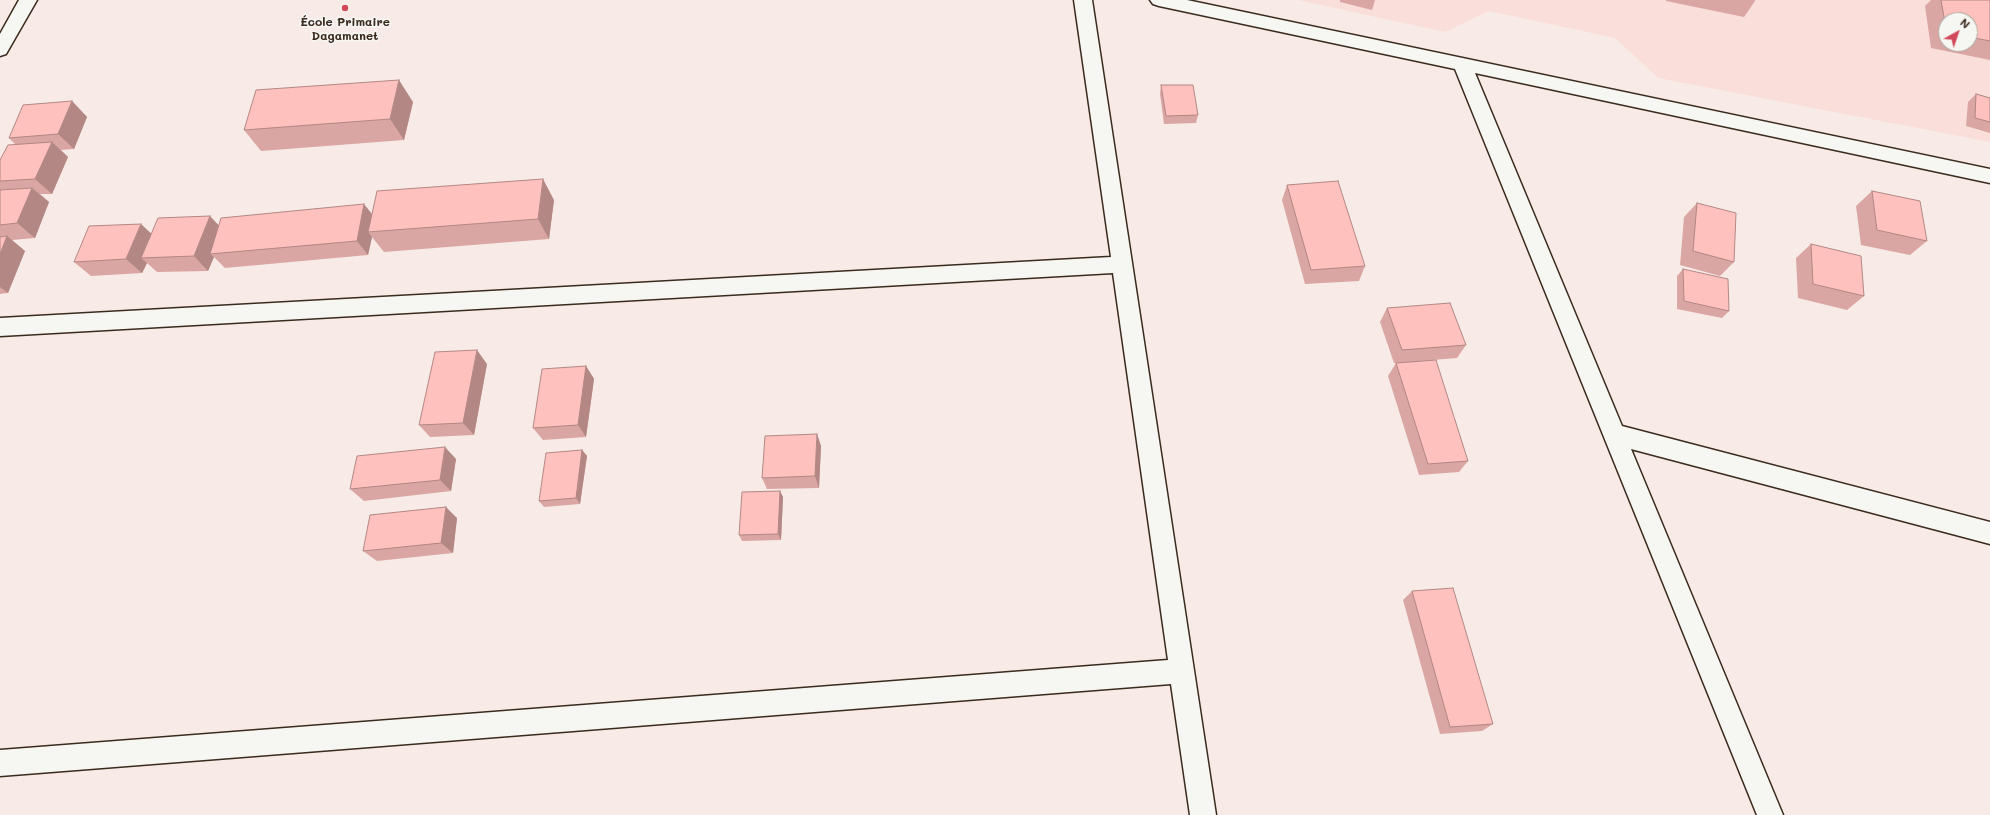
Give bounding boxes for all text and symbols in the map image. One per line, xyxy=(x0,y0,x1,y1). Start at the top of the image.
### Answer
marker: École Primaire Dagamanet xyxy=(340,3,350,13)
north arrow xyxy=(1938,12,1978,52)
place label: École Primaire Dagamanet xyxy=(300,15,390,43)
text: N xyxy=(1957,15,1973,32)

